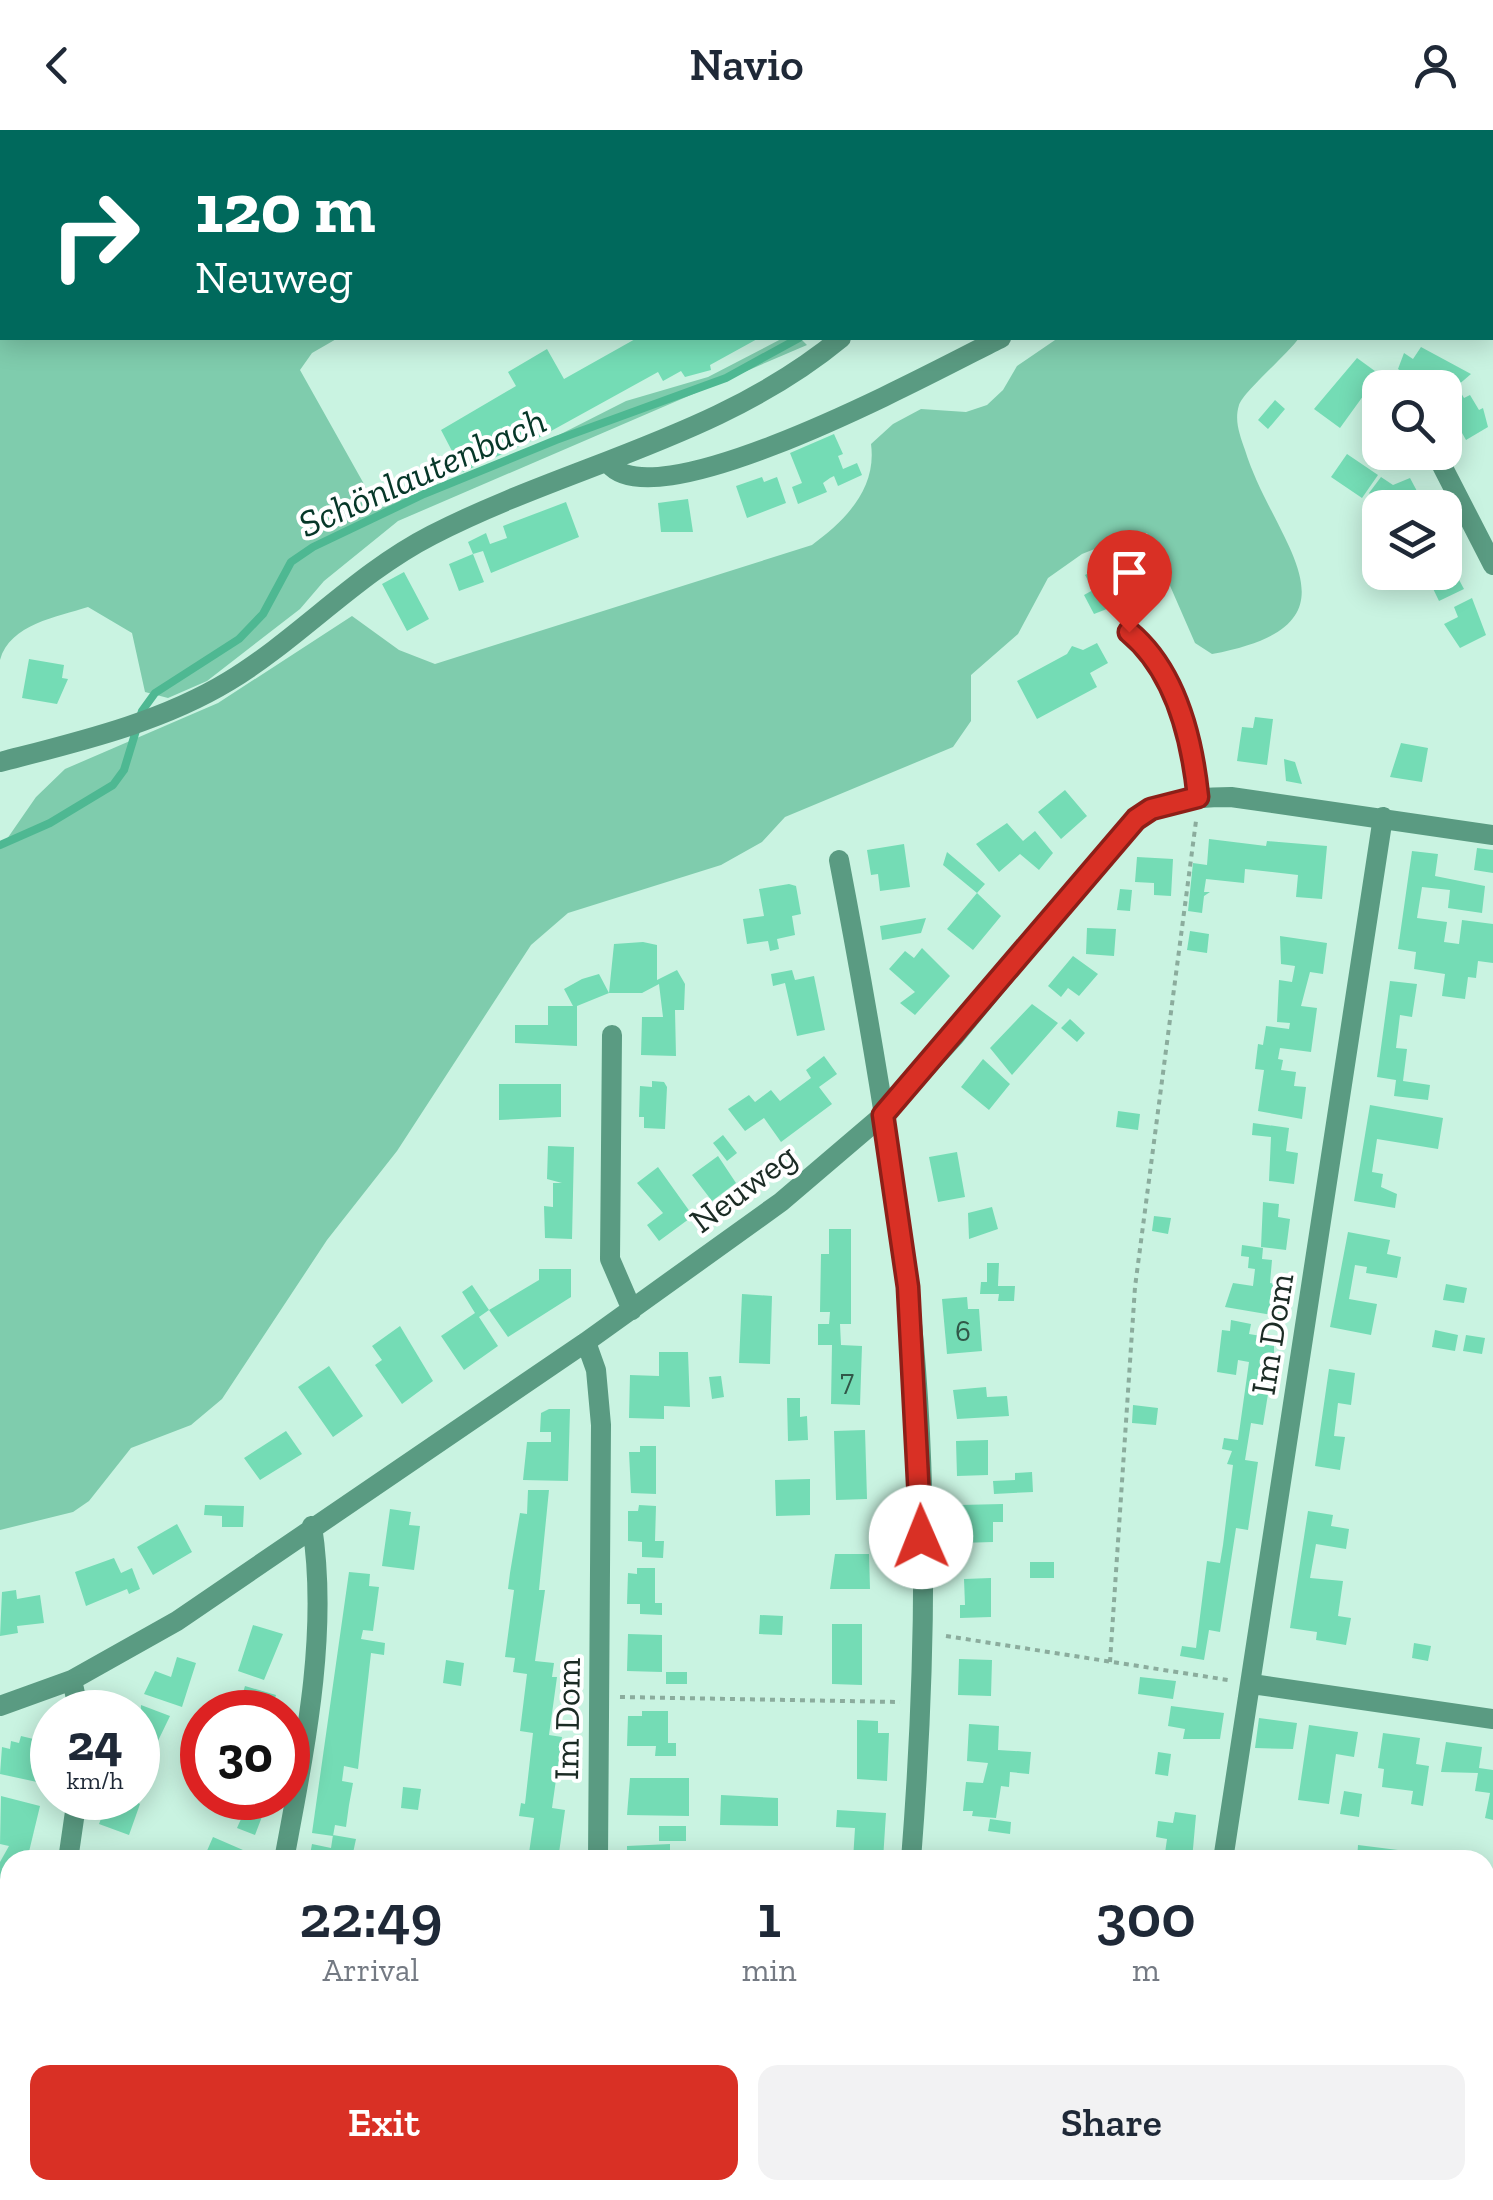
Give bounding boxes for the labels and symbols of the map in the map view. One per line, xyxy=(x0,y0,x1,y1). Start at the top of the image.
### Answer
water label: Schönlautenbach xyxy=(291,397,553,547)
pin xyxy=(1087,530,1172,633)
street label: Neuweg xyxy=(681,1134,805,1242)
street label: Im Dom xyxy=(1242,1270,1302,1398)
house number: 6 xyxy=(955,1313,971,1349)
house number: 7 xyxy=(840,1362,854,1398)
position arrow xyxy=(869,1485,973,1589)
street label: Im Dom xyxy=(545,1658,589,1780)
speed limit sign: 30 xyxy=(180,1690,310,1820)

